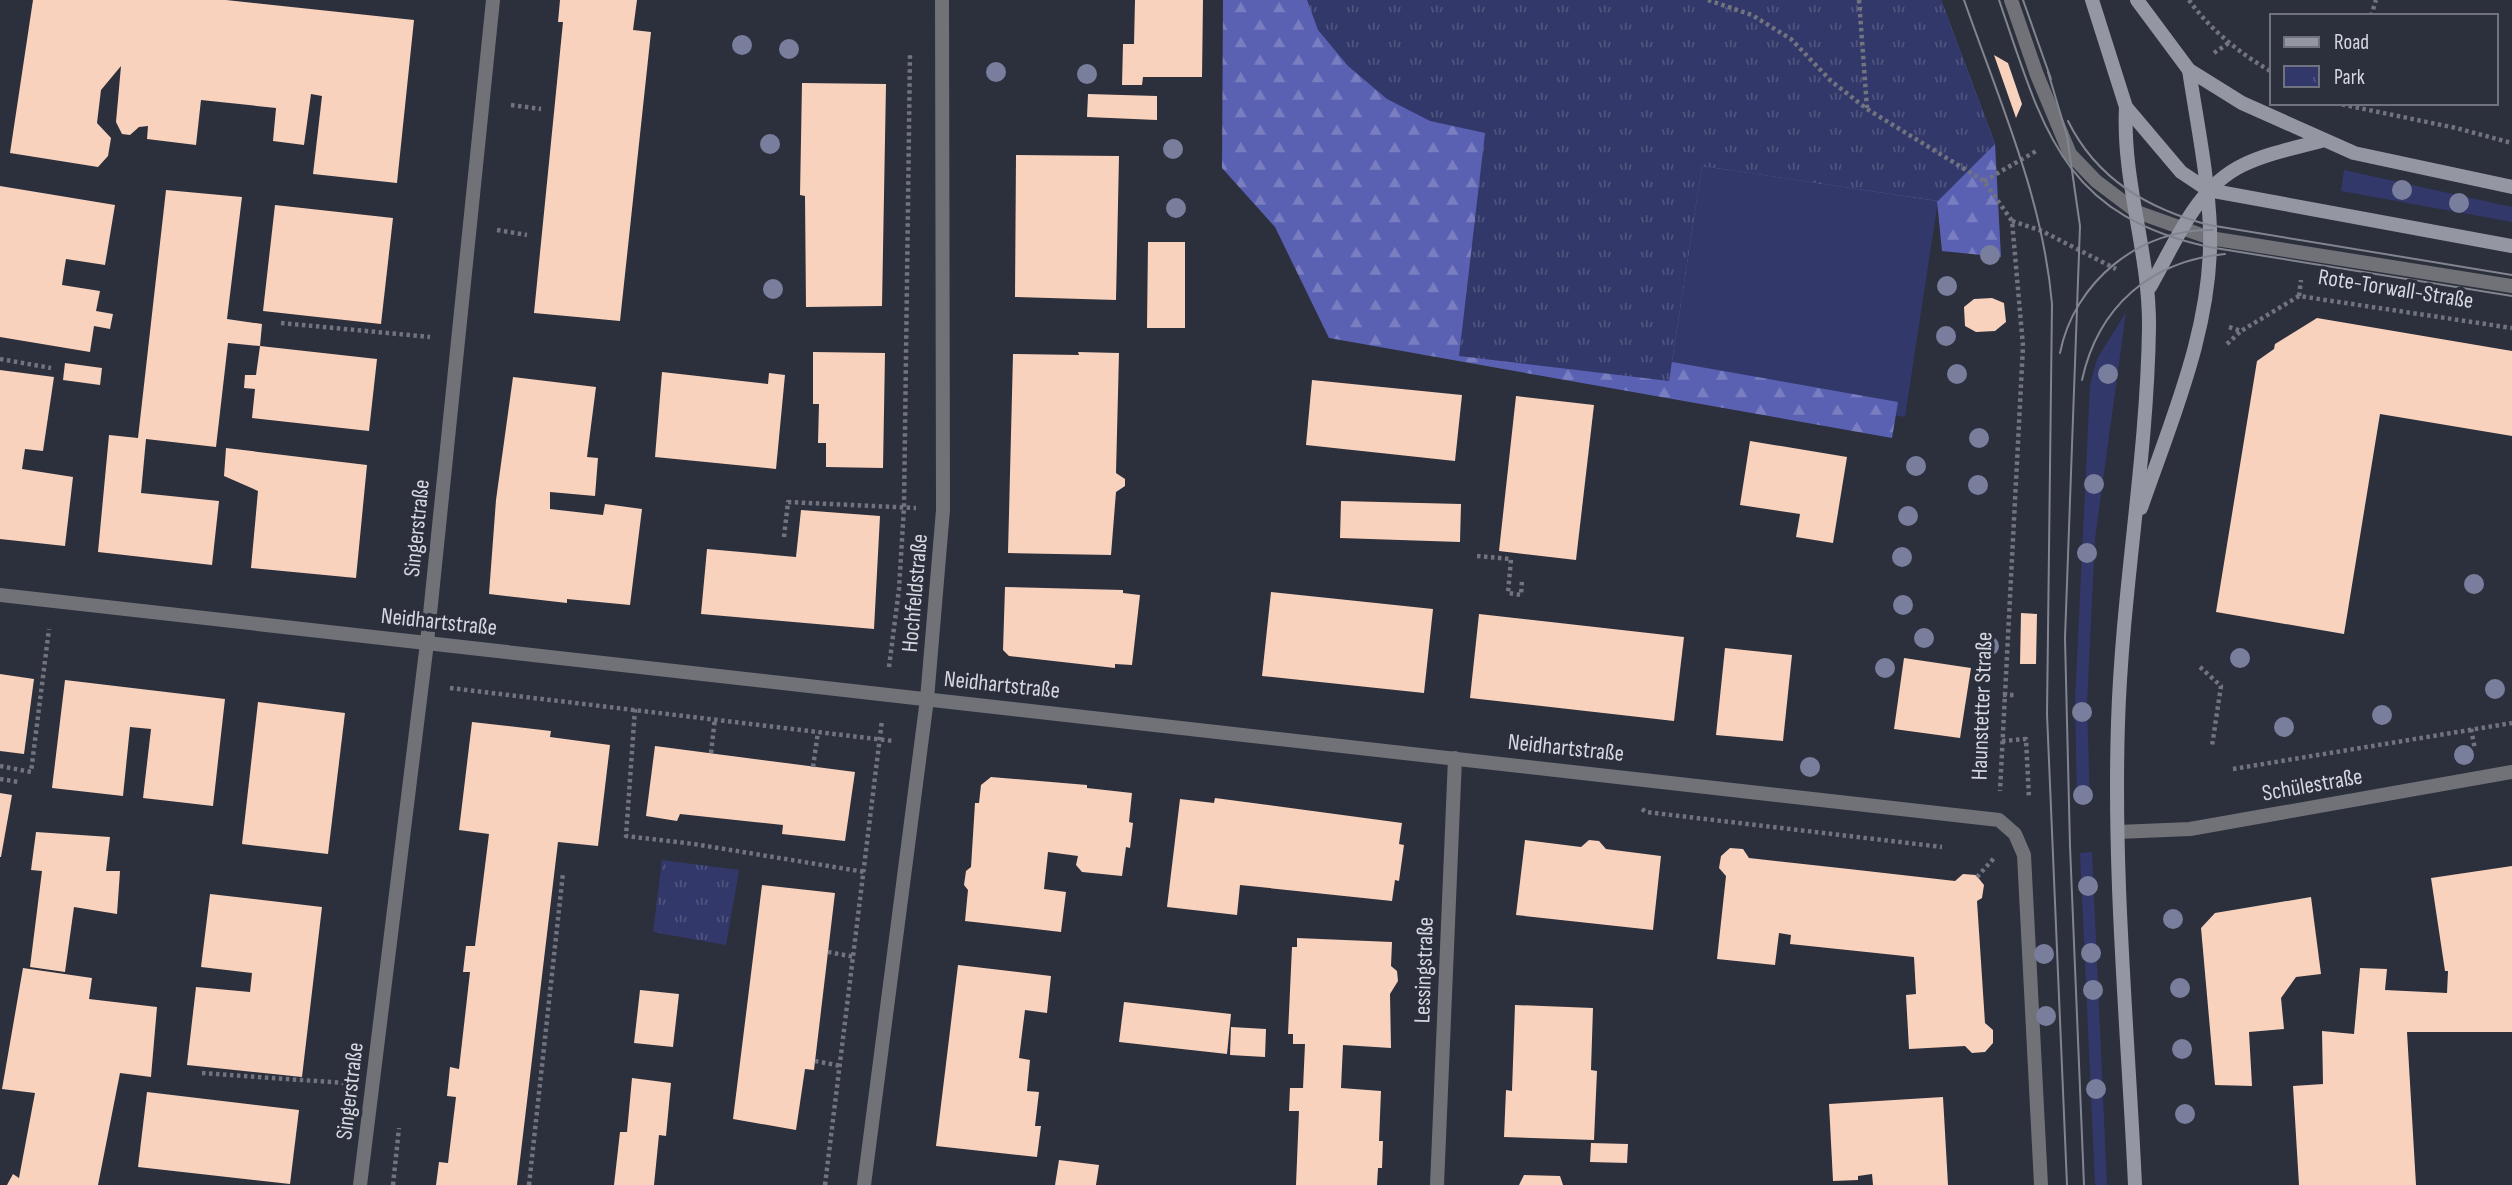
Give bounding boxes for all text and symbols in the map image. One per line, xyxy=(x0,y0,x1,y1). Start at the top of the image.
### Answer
legend xyxy=(2270,14,2498,105)
text: Road xyxy=(2334,30,2369,55)
text: Park xyxy=(2334,65,2365,90)
street label: Rote-Torwall-Straße xyxy=(2316,263,2475,315)
street label: Singerstraße xyxy=(398,478,436,578)
street label: Hochfeldstraße xyxy=(896,533,934,653)
street label: Neidhartstraße xyxy=(379,602,498,642)
street label: Haunstetter Straße xyxy=(1965,631,1999,781)
street label: Neidhartstraße xyxy=(942,665,1061,705)
street label: Neidhartstraße xyxy=(1506,728,1625,768)
street label: Schülestraße xyxy=(2260,762,2364,808)
street label: Lessingstraße xyxy=(1408,916,1440,1024)
street label: Singerstraße xyxy=(330,1041,370,1141)

